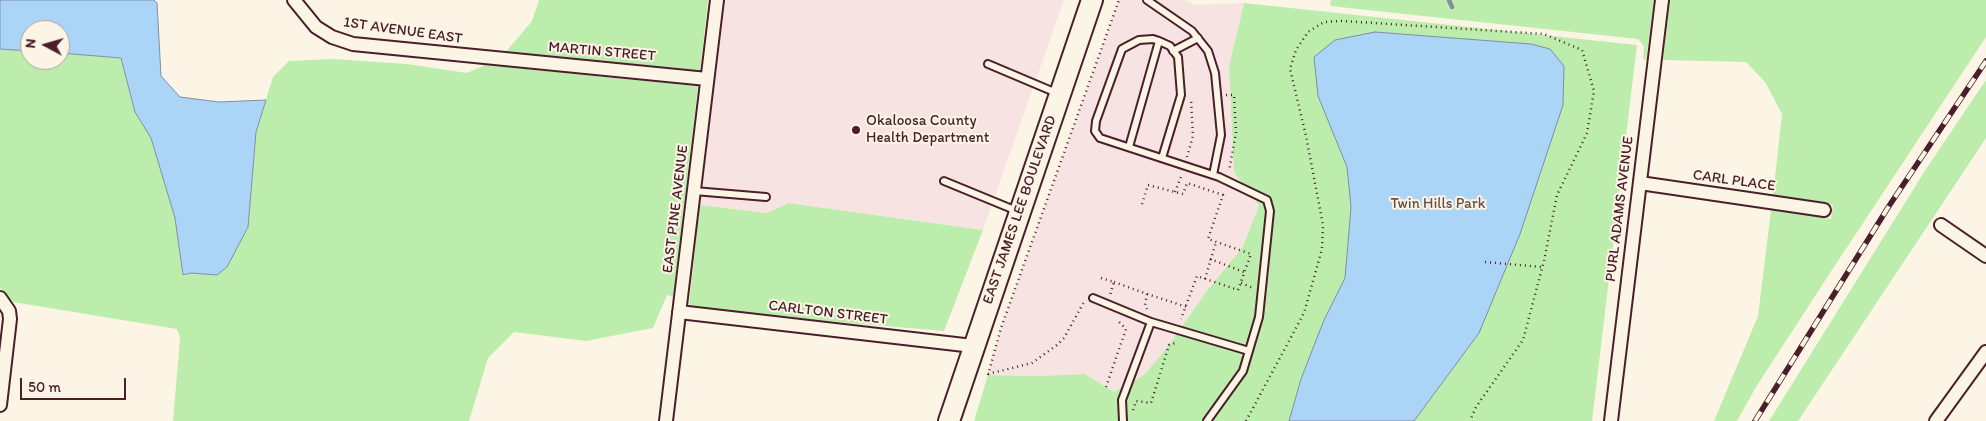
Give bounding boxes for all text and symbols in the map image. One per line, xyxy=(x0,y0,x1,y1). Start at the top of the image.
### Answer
street label: 1ST AVENUE EAST xyxy=(342,14,464,48)
north arrow xyxy=(20,20,70,70)
text: N xyxy=(22,38,40,49)
street label: MARTIN STREET xyxy=(548,38,656,66)
place label: Okaloosa County Health Department xyxy=(866,112,989,147)
street label: EAST JAMES LEE BOULEVARD xyxy=(979,113,1061,307)
marker: Okaloosa County Health Department xyxy=(850,124,862,136)
street label: PURL ADAMS AVENUE xyxy=(1602,135,1638,283)
street label: EAST PINE AVENUE xyxy=(659,144,693,274)
street label: CARL PLACE xyxy=(1692,166,1776,196)
park label: Twin Hills Park xyxy=(1391,195,1485,213)
street label: CARLTON STREET xyxy=(767,297,889,329)
scale bar xyxy=(22,368,129,400)
text: 50 m xyxy=(28,378,61,396)

